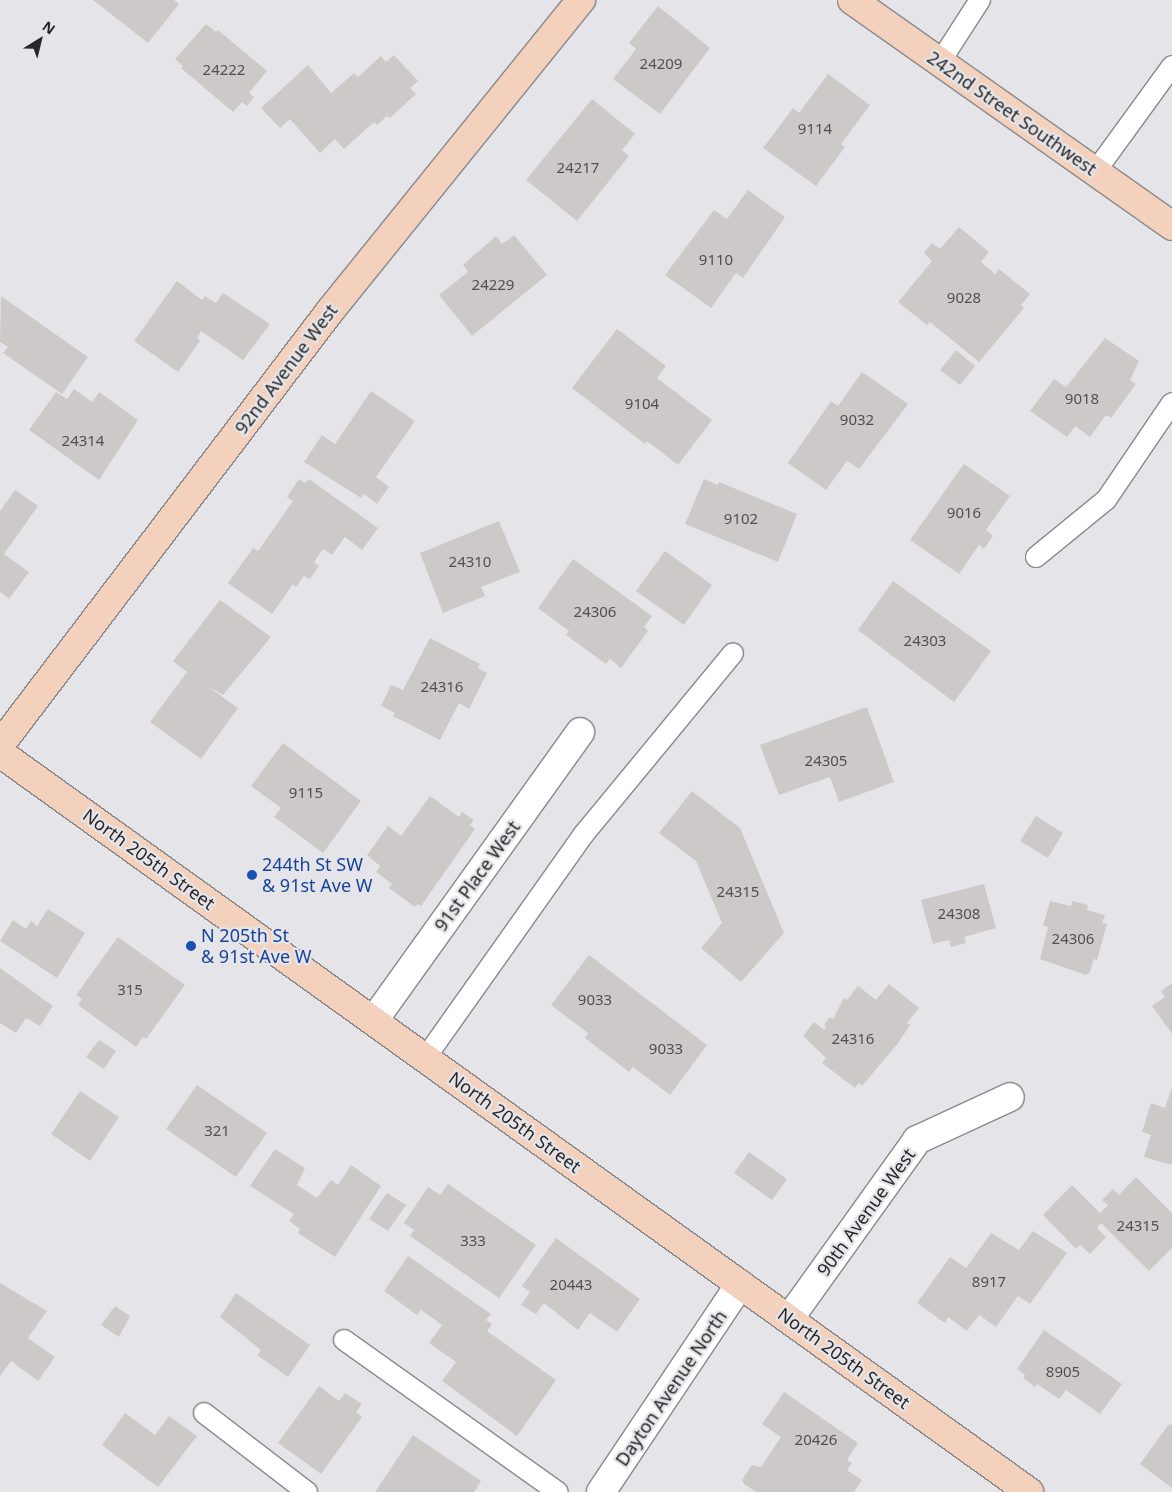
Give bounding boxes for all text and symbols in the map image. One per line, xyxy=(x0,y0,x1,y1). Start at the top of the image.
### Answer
north arrow xyxy=(15,15,65,65)
text: N xyxy=(39,16,59,38)
street label: 242nd Street Southwest xyxy=(923,46,1101,180)
house number: 24209 xyxy=(640,55,682,73)
house number: 24222 xyxy=(203,61,245,79)
house number: 9114 xyxy=(798,120,832,138)
house number: 24217 xyxy=(557,159,599,177)
house number: 9110 xyxy=(699,251,733,269)
house number: 24229 xyxy=(472,276,514,294)
house number: 9028 xyxy=(947,289,981,307)
street label: 92nd Avenue West xyxy=(230,300,342,438)
house number: 9018 xyxy=(1065,390,1099,408)
house number: 9104 xyxy=(625,395,659,413)
house number: 9032 xyxy=(840,411,874,429)
house number: 24314 xyxy=(62,432,104,450)
house number: 9016 xyxy=(947,504,981,522)
house number: 9102 xyxy=(724,510,758,528)
house number: 24310 xyxy=(449,553,491,571)
house number: 24306 xyxy=(574,603,616,621)
house number: 24303 xyxy=(904,632,946,650)
house number: 24316 xyxy=(421,678,463,696)
house number: 24305 xyxy=(805,752,847,770)
house number: 9115 xyxy=(289,784,323,802)
street label: North 205th Street xyxy=(79,804,219,914)
street label: 91st Place West xyxy=(430,817,524,935)
place label: 244th St SW & 91st Ave W xyxy=(262,854,372,896)
marker: 244th St SW & 91st Ave W xyxy=(246,869,258,881)
house number: 24315 xyxy=(717,883,759,901)
house number: 24308 xyxy=(938,905,980,923)
place label: N 205th St & 91st Ave W xyxy=(201,925,311,968)
house number: 24306 xyxy=(1052,930,1094,948)
marker: N 205th St & 91st Ave W xyxy=(185,940,197,952)
house number: 315 xyxy=(117,981,143,999)
house number: 9033 xyxy=(578,991,612,1009)
house number: 24316 xyxy=(832,1030,874,1048)
house number: 9033 xyxy=(649,1040,683,1058)
street label: North 205th Street xyxy=(445,1067,585,1177)
house number: 321 xyxy=(204,1122,230,1140)
street label: 90th Avenue West xyxy=(812,1144,920,1280)
house number: 24315 xyxy=(1117,1217,1159,1235)
house number: 333 xyxy=(460,1232,486,1250)
house number: 8917 xyxy=(972,1273,1006,1291)
house number: 20443 xyxy=(550,1276,592,1294)
street label: North 205th Street xyxy=(774,1303,914,1413)
street label: Dayton Avenue North xyxy=(611,1306,731,1470)
house number: 8905 xyxy=(1046,1363,1080,1381)
house number: 20426 xyxy=(795,1431,837,1449)

